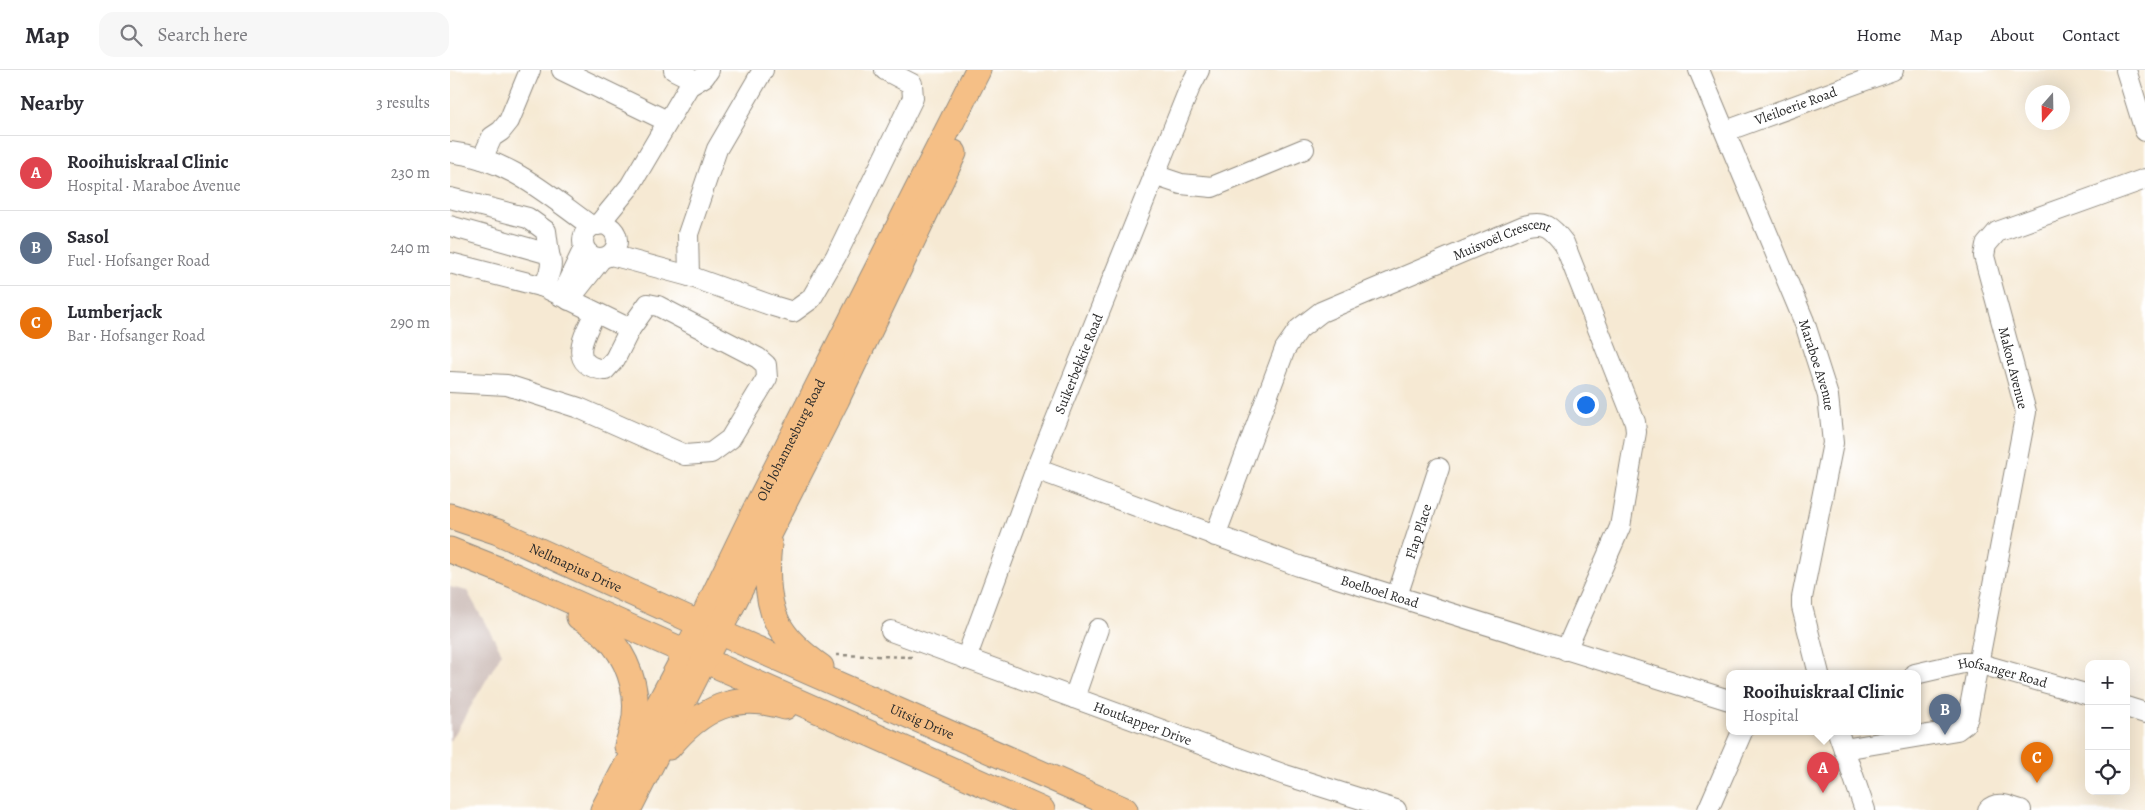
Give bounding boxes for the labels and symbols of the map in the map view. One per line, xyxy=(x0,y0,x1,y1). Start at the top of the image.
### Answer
street label: Vleiloerie Road xyxy=(1751,82,1840,130)
north arrow xyxy=(2025,85,2070,130)
street label: Muisvoël Crescent xyxy=(1450,214,1556,265)
street label: Suikerbekkie Road xyxy=(1050,310,1107,417)
street label: Maraboe Avenue xyxy=(1794,317,1839,412)
street label: Makou Avenue xyxy=(1994,325,2032,411)
street label: Old Johannesburg Road xyxy=(752,375,830,504)
your location xyxy=(1573,392,1599,418)
street label: Flap Place xyxy=(1400,501,1436,561)
street label: Nellmapius Drive xyxy=(526,538,625,597)
street label: Boelboel Road xyxy=(1339,570,1422,612)
street label: Hofsanger Road xyxy=(1956,653,2050,692)
pin: B xyxy=(1929,694,1961,735)
street label: Houtkapper Drive xyxy=(1091,696,1195,750)
street label: Uitsig Drive xyxy=(887,699,957,744)
pin: C xyxy=(2021,742,2053,783)
pin: A xyxy=(1807,752,1839,793)

